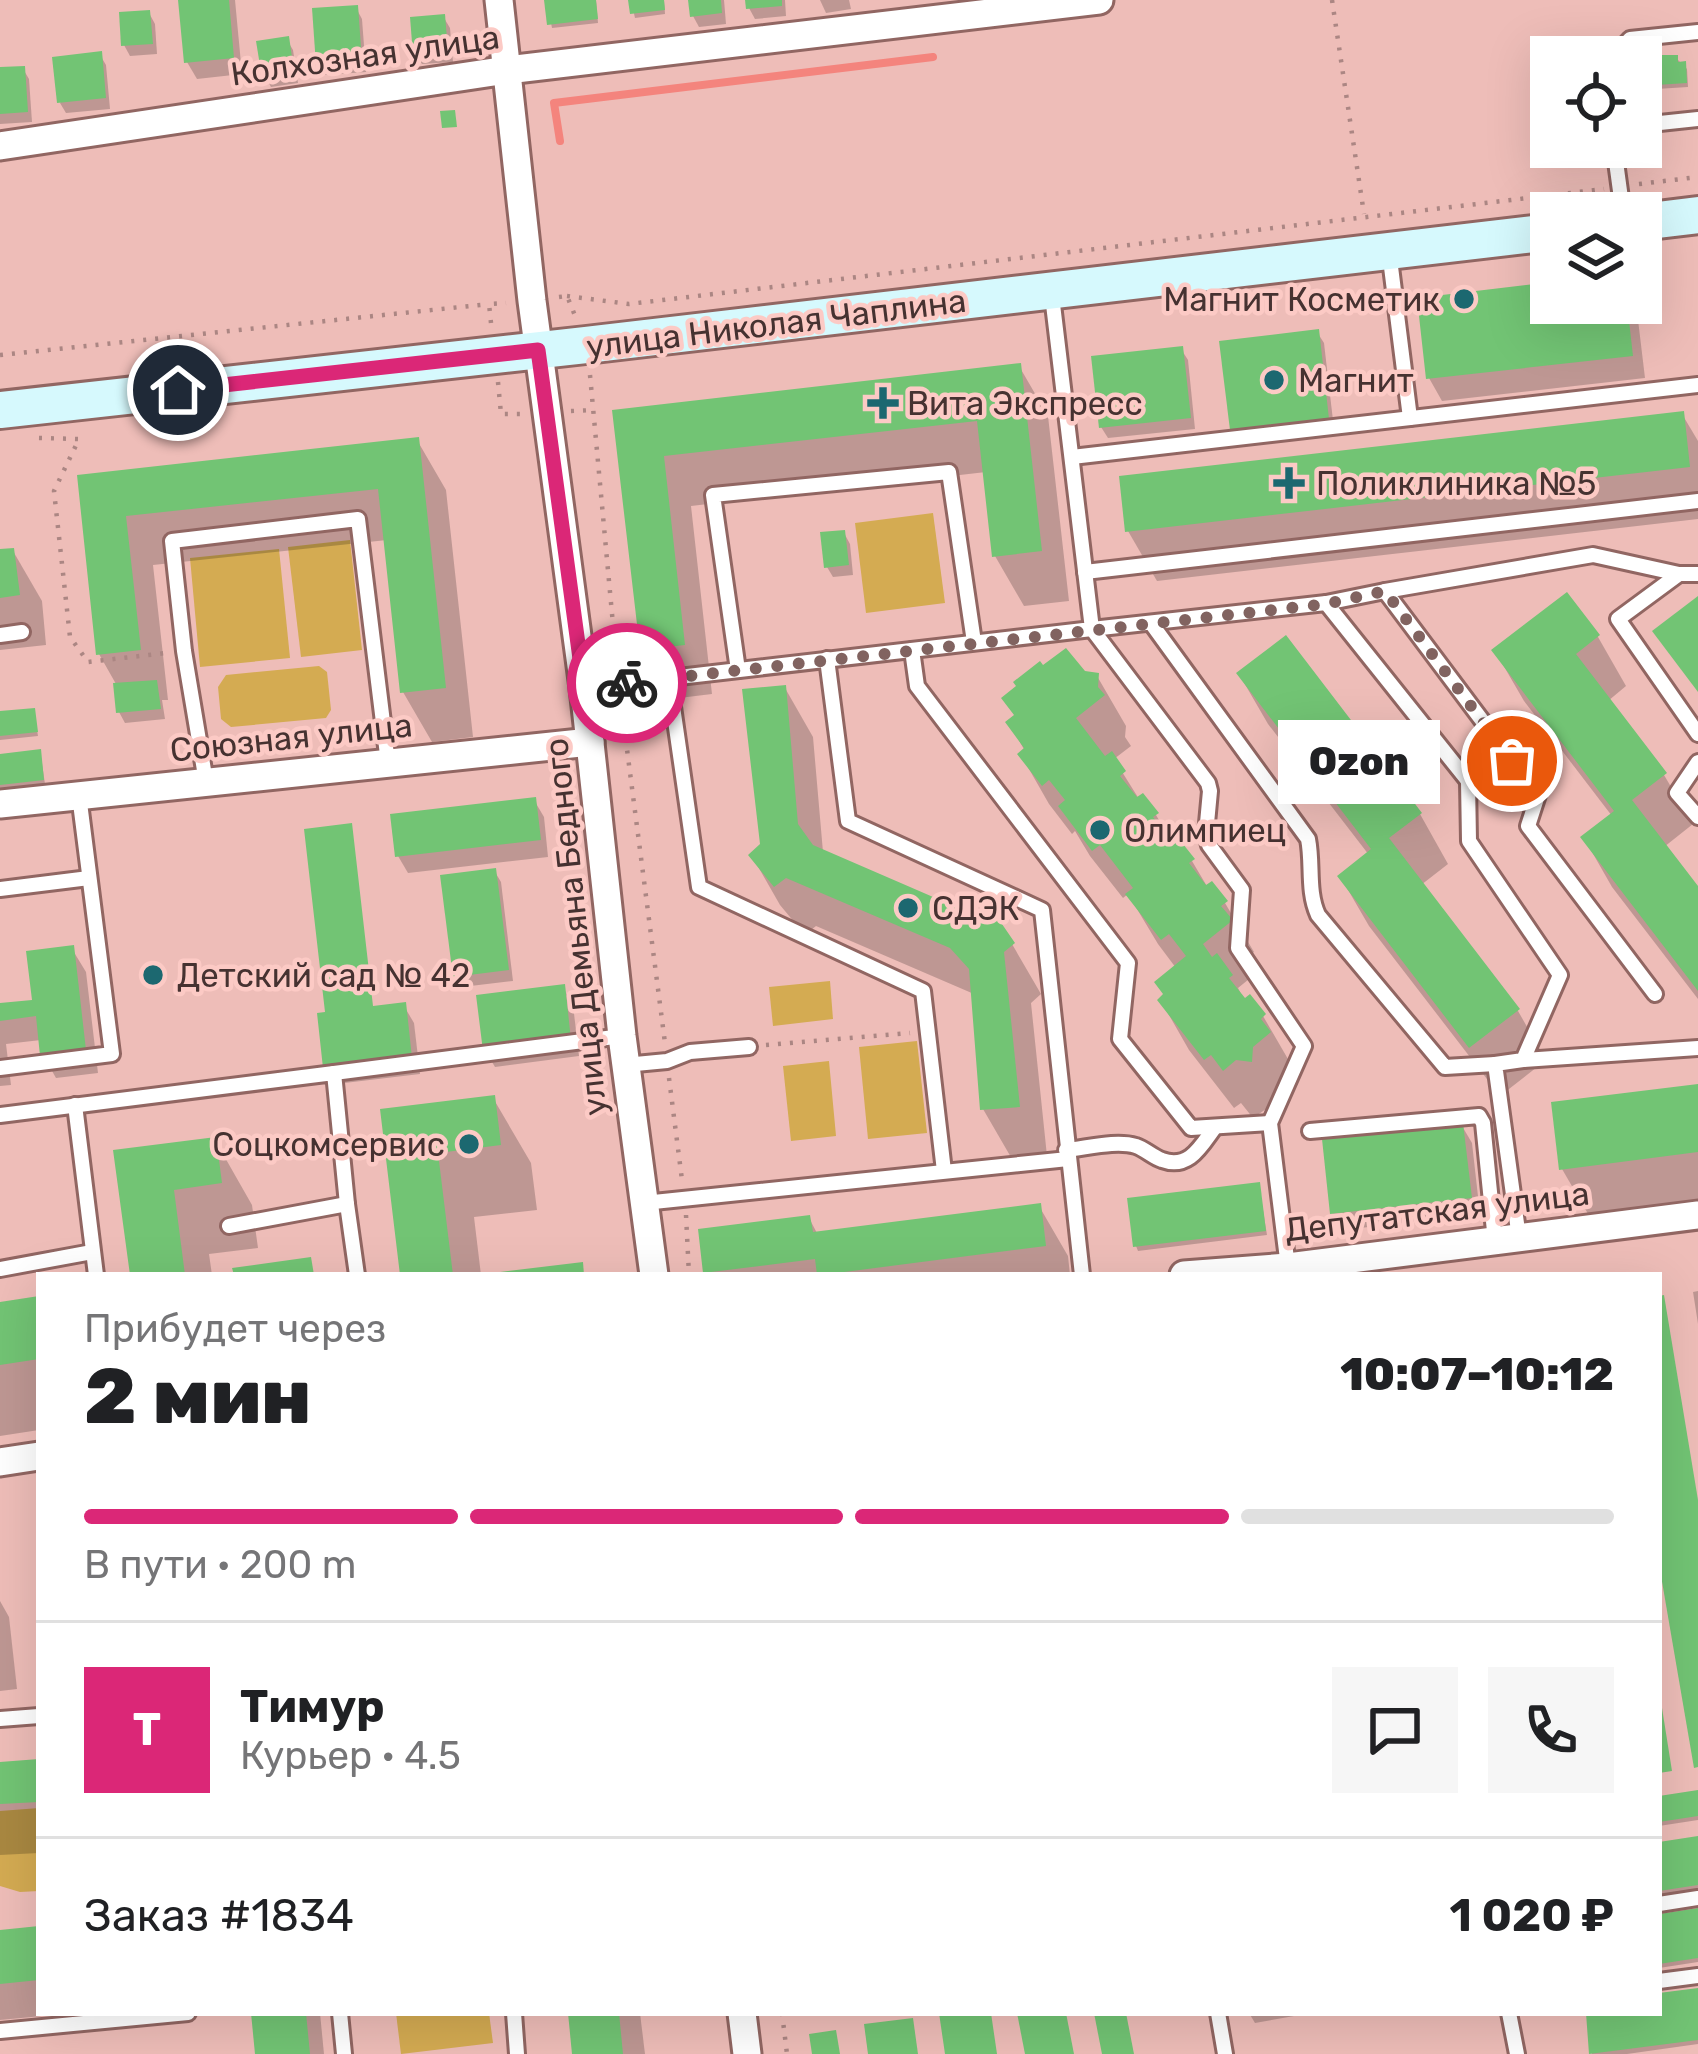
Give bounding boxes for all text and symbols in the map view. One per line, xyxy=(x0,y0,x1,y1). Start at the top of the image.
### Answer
street label: Колхозная улица xyxy=(228,17,502,94)
map controls xyxy=(1530,36,1662,324)
button: locate xyxy=(1530,36,1662,168)
button: layers xyxy=(1530,192,1662,324)
place label: Магнит Косметик xyxy=(1163,280,1440,319)
street label: улица Николая Чаплина xyxy=(584,281,968,366)
marker: Магнит Косметик xyxy=(1451,286,1477,312)
pin xyxy=(127,339,229,441)
icon: home xyxy=(145,357,211,423)
place label: Магнит xyxy=(1298,361,1414,400)
marker: Магнит xyxy=(1261,367,1287,393)
place label: Вита Экспресс xyxy=(907,384,1143,423)
marker: Вита Экспресс xyxy=(870,390,896,416)
place label: Поликлиника №5 xyxy=(1316,464,1596,503)
marker: Поликлиника №5 xyxy=(1273,467,1305,499)
courier xyxy=(567,623,687,743)
icon: bike xyxy=(594,650,660,716)
street label: Союзная улица xyxy=(168,705,414,770)
pin xyxy=(1461,710,1563,812)
callout: Ozon xyxy=(1278,719,1440,803)
icon: bag xyxy=(1479,728,1545,794)
street label: улица Демьяна Бедного xyxy=(536,736,615,1118)
text: Ozon xyxy=(1309,739,1409,785)
place label: Олимпиец xyxy=(1124,811,1286,850)
marker: Олимпиец xyxy=(1087,817,1113,843)
place label: СДЭК xyxy=(932,889,1020,928)
marker: СДЭК xyxy=(895,895,921,921)
place label: Детский сад № 42 xyxy=(177,956,470,995)
marker: Детский сад № 42 xyxy=(140,962,166,988)
place label: Соцкомсервис xyxy=(212,1125,445,1164)
marker: Соцкомсервис xyxy=(456,1131,482,1157)
street label: Депутатская улица xyxy=(1283,1173,1592,1250)
text: Прибудет через xyxy=(84,1306,386,1352)
text: 10:07–10:12 xyxy=(1340,1348,1614,1401)
text: 2 мин xyxy=(84,1350,312,1443)
text: В пути · 200 m xyxy=(84,1542,356,1588)
button: chat xyxy=(1332,1667,1458,1793)
button: phone xyxy=(1488,1667,1614,1793)
text: Тимур xyxy=(240,1680,385,1733)
text: Т xyxy=(133,1703,161,1756)
text: Курьер · 4.5 xyxy=(240,1733,461,1779)
text: Заказ #1834 xyxy=(84,1889,354,1942)
text: 1 020 ₽ xyxy=(1450,1889,1614,1942)

